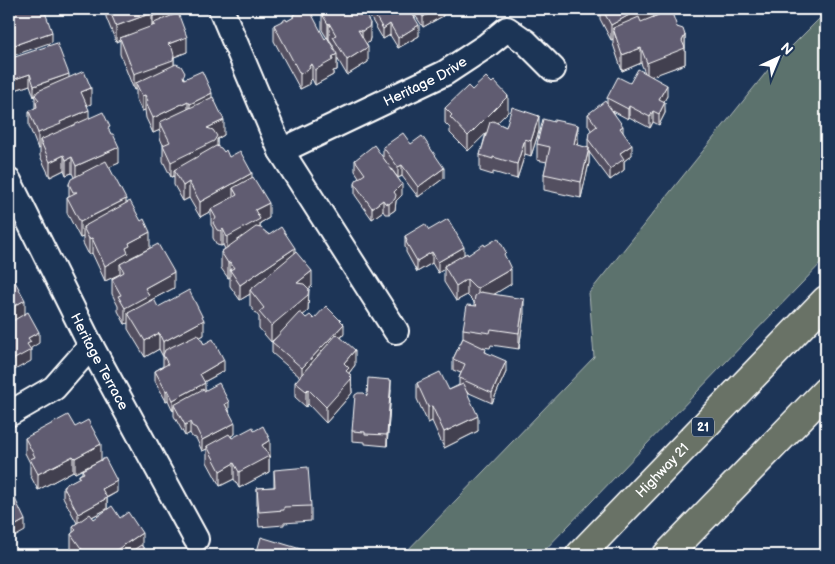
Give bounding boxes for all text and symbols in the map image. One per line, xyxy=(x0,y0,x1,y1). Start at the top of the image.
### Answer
north arrow xyxy=(752,32,802,82)
text: N xyxy=(777,39,796,59)
street label: Heritage Drive xyxy=(381,53,470,110)
street label: Heritage Terrace xyxy=(67,310,132,413)
road number: 21 xyxy=(692,418,714,437)
street label: Highway 21 xyxy=(632,440,692,501)

